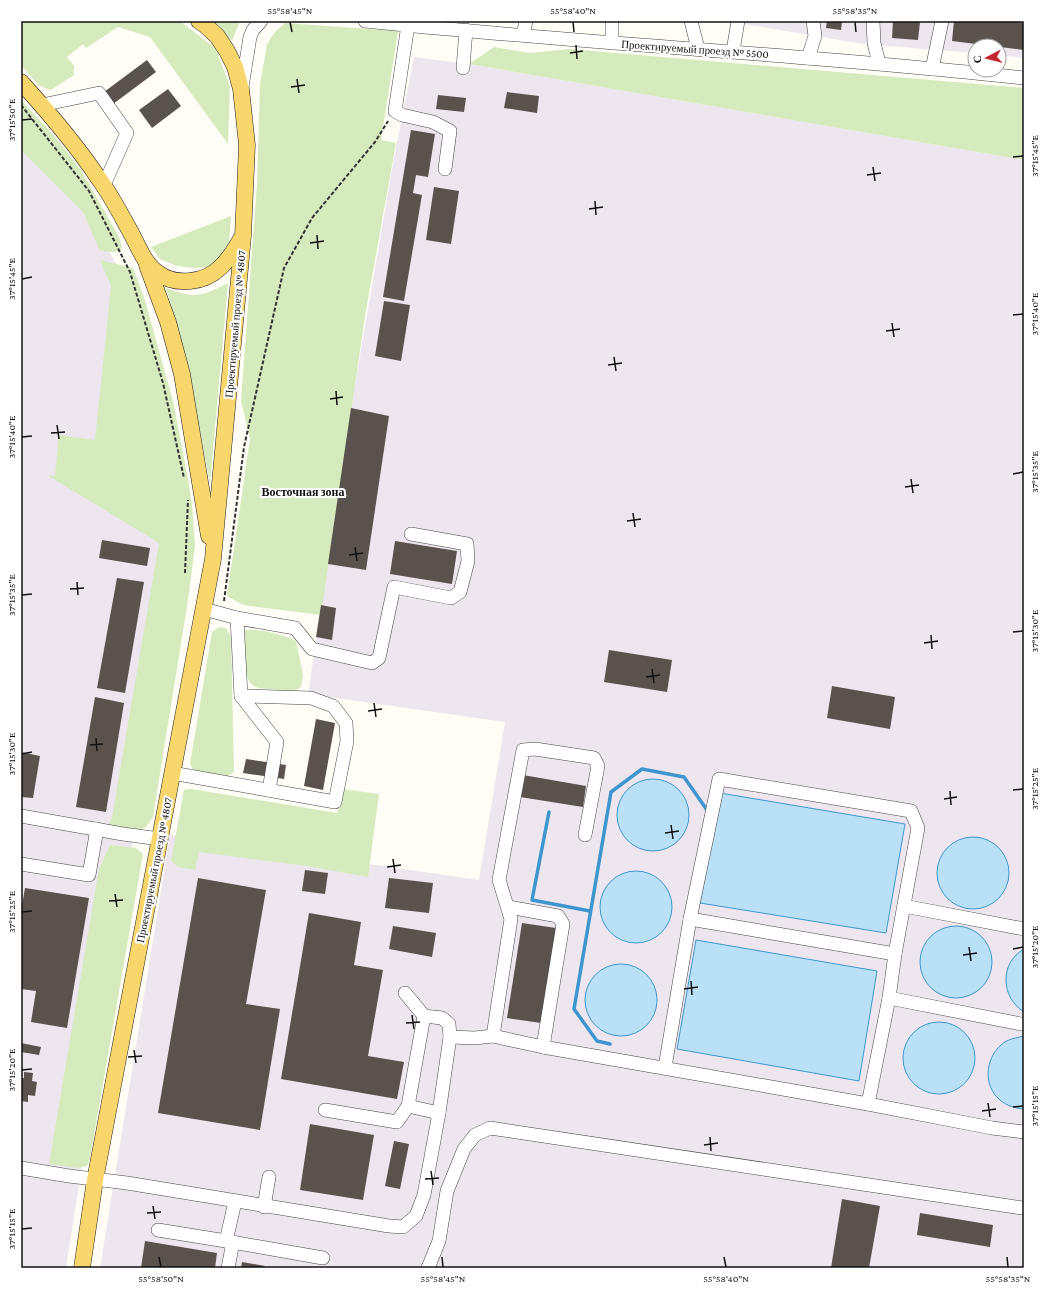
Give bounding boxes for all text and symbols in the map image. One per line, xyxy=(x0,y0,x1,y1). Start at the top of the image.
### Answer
text: 55°58'45"N xyxy=(268,5,313,16)
text: 55°58'40"N xyxy=(550,5,596,16)
text: 55°58'35"N xyxy=(833,5,878,16)
street label: Проектируемый проезд № 5500 xyxy=(621,38,769,60)
north arrow xyxy=(967,38,1007,78)
text: С xyxy=(971,54,984,64)
text: 37°15'50"E xyxy=(6,98,17,141)
text: 37°15'45"E xyxy=(1029,134,1040,177)
street label: Проектируемый проезд № 4807 xyxy=(223,250,247,398)
text: 37°15'45"E xyxy=(6,257,17,300)
text: 37°15'40"E xyxy=(1029,292,1040,335)
text: 37°15'40"E xyxy=(6,415,17,458)
text: 37°15'35"E xyxy=(1029,450,1040,493)
district label: Восточная зона xyxy=(262,485,344,499)
text: 37°15'35"E xyxy=(6,573,17,616)
text: 37°15'30"E xyxy=(1029,609,1040,652)
text: 37°15'30"E xyxy=(6,732,17,775)
text: 37°15'25"E xyxy=(1029,767,1040,810)
street label: Проектируемый проезд № 4807 xyxy=(134,796,174,944)
text: 37°15'25"E xyxy=(6,890,17,933)
text: 37°15'20"E xyxy=(1029,925,1040,969)
text: 37°15'20"E xyxy=(6,1048,17,1092)
text: 37°15'15"E xyxy=(1029,1085,1040,1126)
text: 37°15'15"E xyxy=(6,1208,17,1249)
text: 55°58'50"N xyxy=(138,1273,184,1284)
text: 55°58'45"N xyxy=(421,1273,466,1284)
text: 55°58'40"N xyxy=(703,1273,749,1284)
text: 55°58'35"N xyxy=(986,1273,1031,1284)

